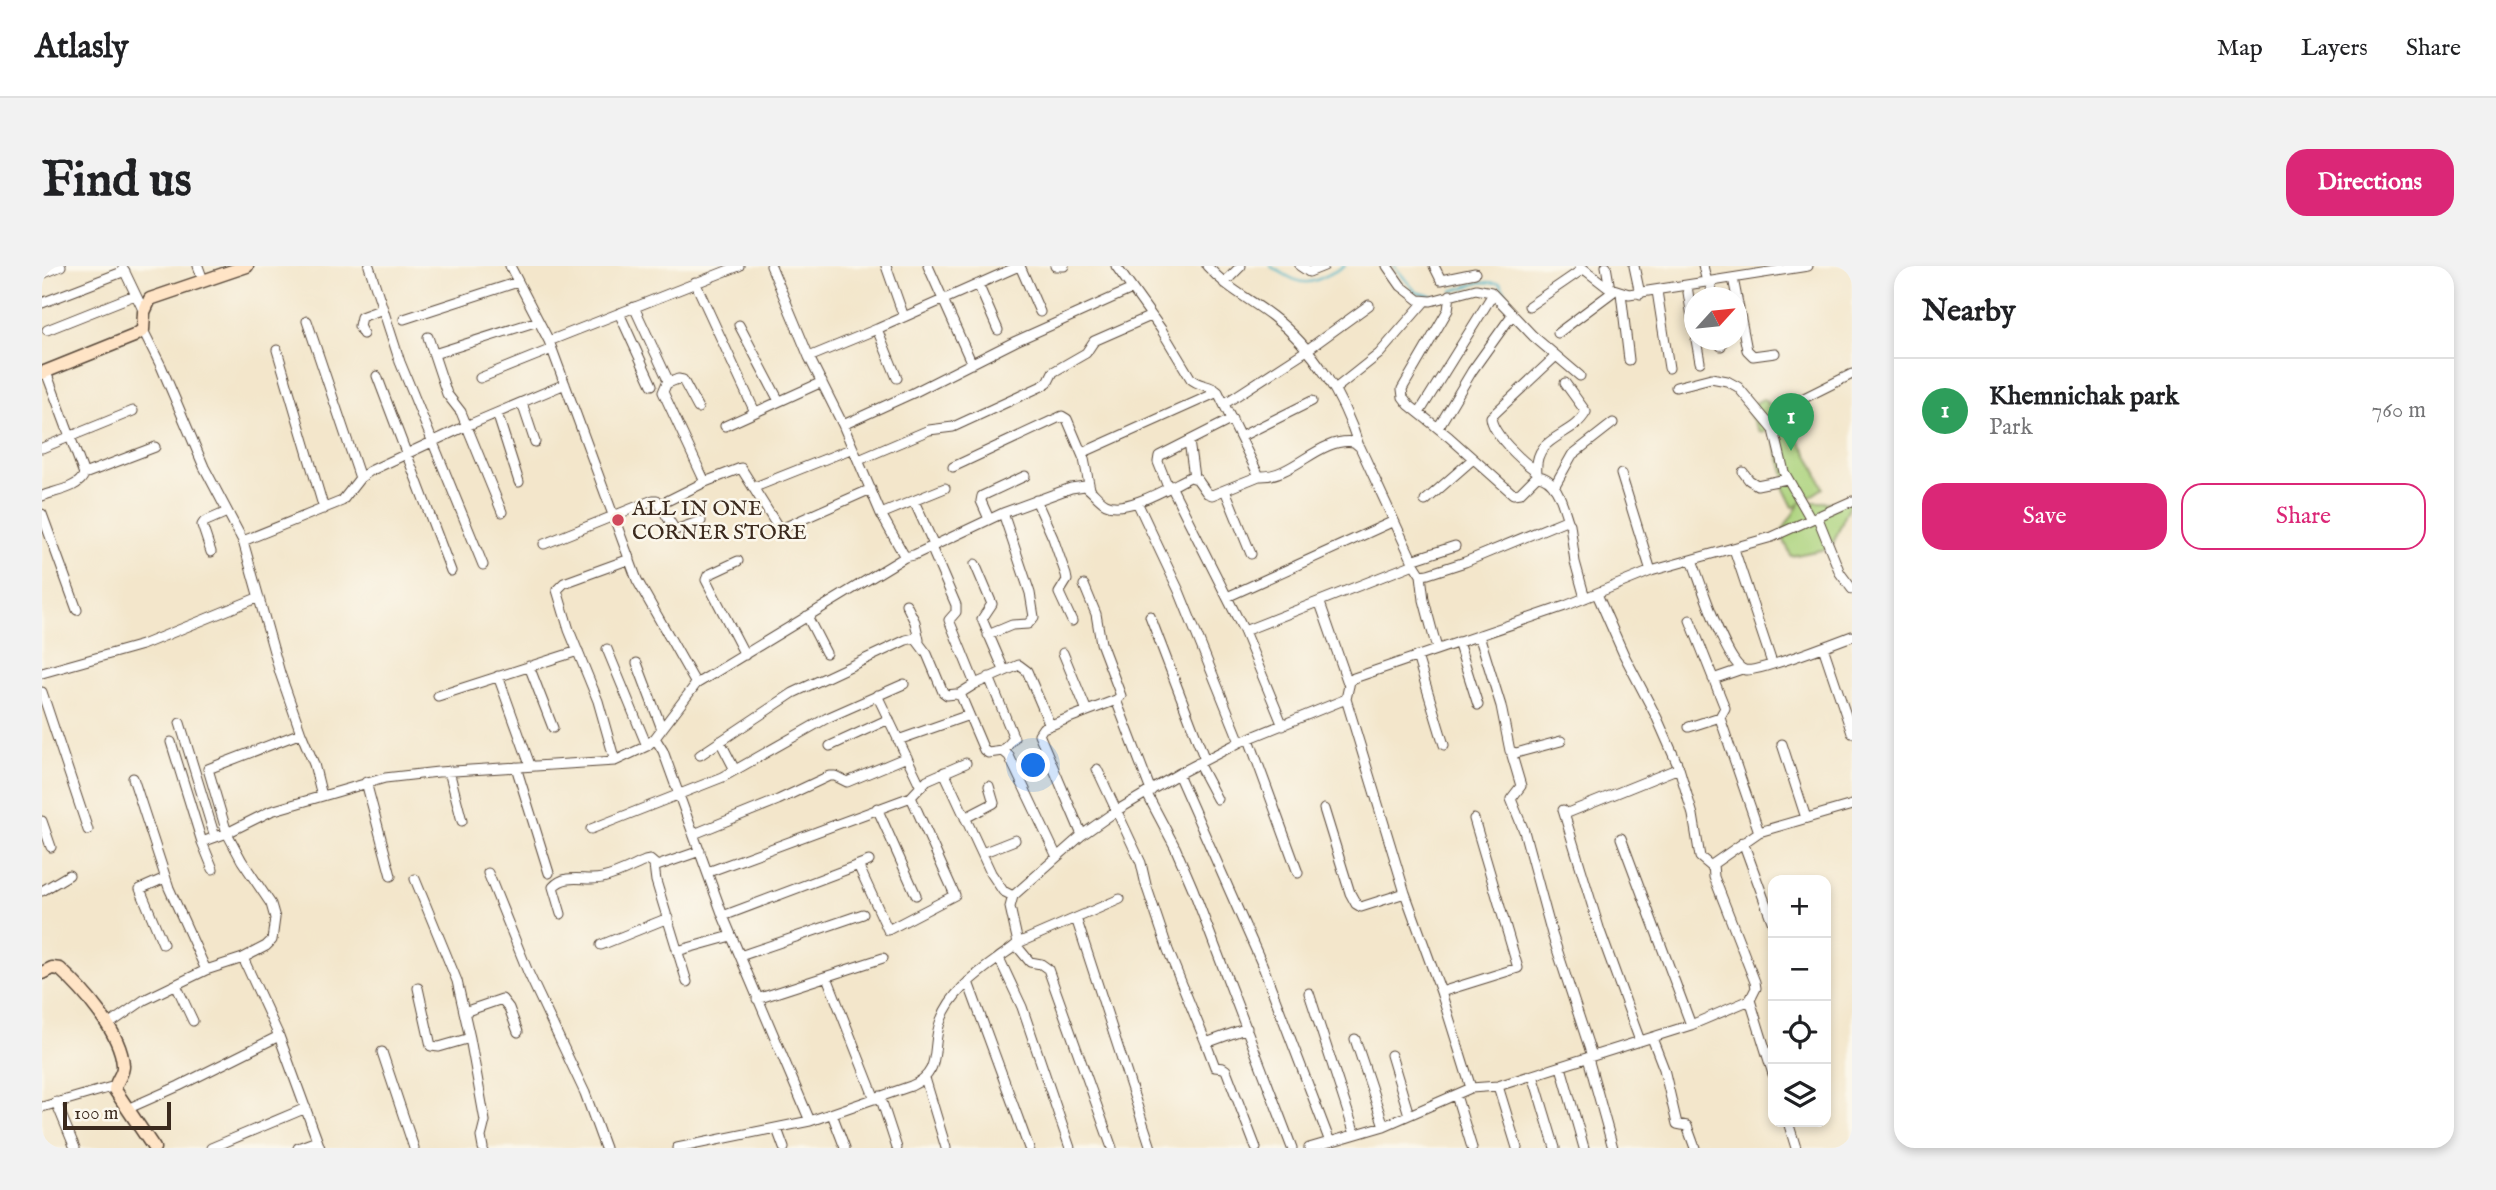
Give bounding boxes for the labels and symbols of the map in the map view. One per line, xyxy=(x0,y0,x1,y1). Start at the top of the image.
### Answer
north arrow xyxy=(1684,287,1747,350)
pin: 1 xyxy=(1768,393,1814,451)
place label: ALL IN ONE CORNER STORE xyxy=(631,496,807,547)
marker: ALL IN ONE CORNER STORE xyxy=(610,512,626,528)
your location xyxy=(1016,748,1050,782)
scale bar xyxy=(63,1099,172,1131)

